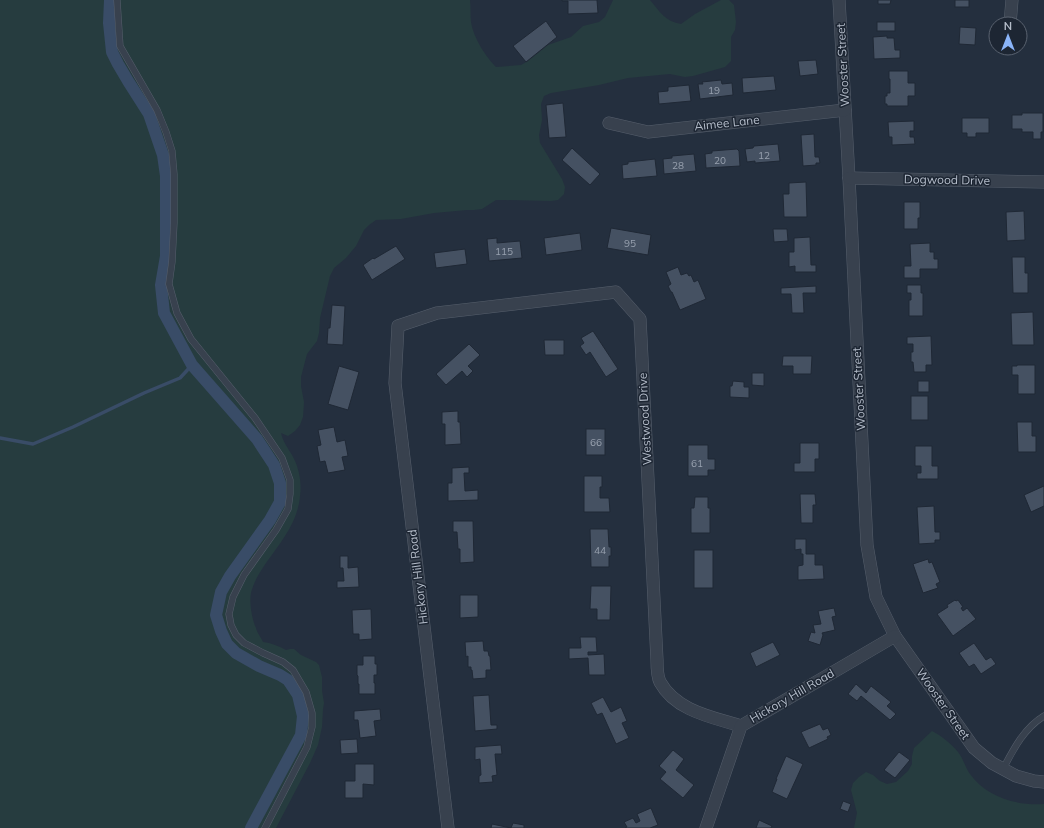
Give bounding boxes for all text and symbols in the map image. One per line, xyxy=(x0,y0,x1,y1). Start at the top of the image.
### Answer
north arrow xyxy=(988,16,1028,56)
text: N xyxy=(1004,19,1012,33)
street label: Wooster Street xyxy=(833,23,852,107)
house number: 19 xyxy=(708,84,720,97)
street label: Aimee Lane xyxy=(693,112,760,133)
house number: 12 xyxy=(758,149,770,162)
house number: 20 xyxy=(714,154,726,167)
house number: 28 xyxy=(672,159,684,172)
street label: Dogwood Drive xyxy=(904,171,990,188)
house number: 95 xyxy=(624,237,636,250)
house number: 115 xyxy=(495,245,513,258)
street label: Wooster Street xyxy=(849,347,868,431)
street label: Westwood Drive xyxy=(635,372,654,466)
house number: 66 xyxy=(590,436,602,449)
house number: 61 xyxy=(691,457,703,470)
street label: Hickory Hill Road xyxy=(404,529,431,625)
house number: 44 xyxy=(594,544,606,557)
street label: Hickory Hill Road xyxy=(747,665,837,726)
street label: Wooster Street xyxy=(913,665,974,742)

